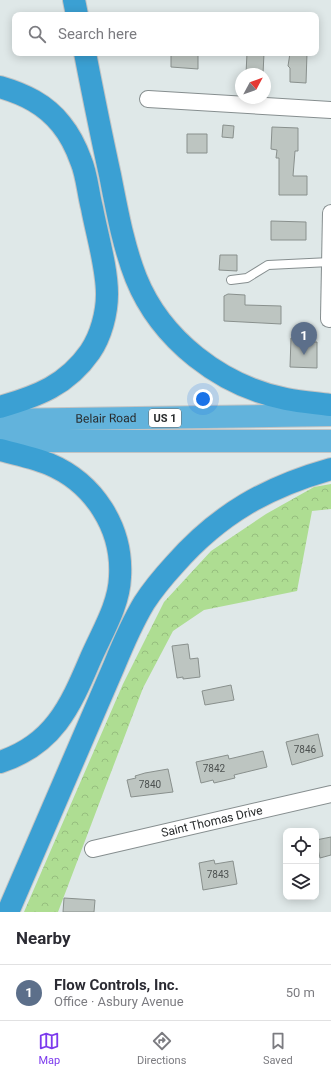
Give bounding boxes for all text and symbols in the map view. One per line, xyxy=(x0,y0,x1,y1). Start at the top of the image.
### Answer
search box xyxy=(12,12,319,56)
icon: search xyxy=(26,23,48,45)
text: Search here xyxy=(58,25,137,43)
north arrow xyxy=(235,68,271,104)
pin: 1 xyxy=(291,322,317,355)
your location xyxy=(193,389,213,409)
road number: US 1 xyxy=(149,409,181,427)
street label: Belair Road xyxy=(75,411,137,426)
house number: 7846 xyxy=(294,744,317,755)
house number: 7842 xyxy=(203,763,226,774)
house number: 7840 xyxy=(139,779,162,790)
street label: Saint Thomas Drive xyxy=(160,803,264,840)
map controls xyxy=(283,828,319,900)
button: locate xyxy=(283,828,319,864)
button: layers xyxy=(283,864,319,900)
house number: 7843 xyxy=(207,869,229,880)
text: Nearby xyxy=(16,928,71,948)
text: Flow Controls, Inc. xyxy=(54,976,179,994)
text: 1 xyxy=(25,985,33,1000)
text: 50 m xyxy=(286,985,315,1000)
text: Office · Asbury Avenue xyxy=(54,994,184,1009)
tab: Map xyxy=(38,1030,60,1067)
tab: Directions xyxy=(137,1030,186,1067)
tab: Saved xyxy=(263,1030,293,1067)

